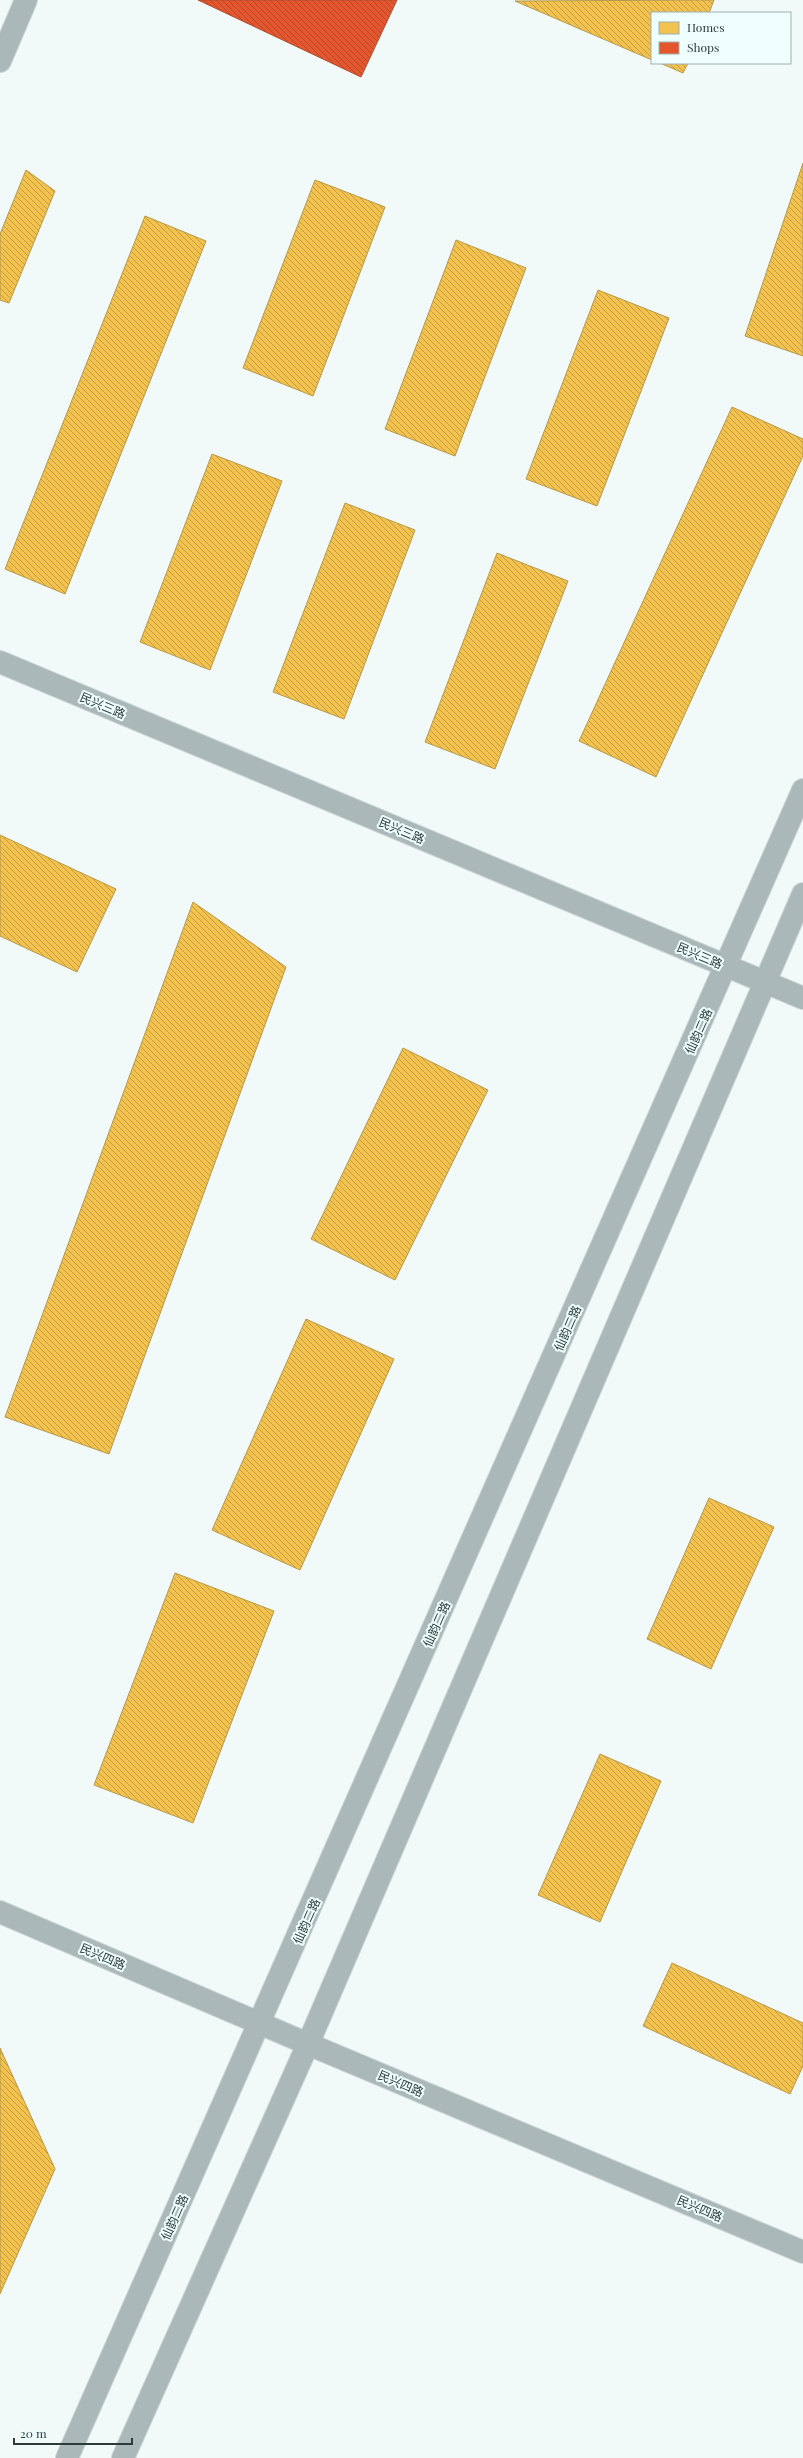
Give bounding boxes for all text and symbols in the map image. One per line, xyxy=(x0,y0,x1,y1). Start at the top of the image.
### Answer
legend xyxy=(651,12,791,64)
text: Homes xyxy=(687,19,725,35)
text: Shops xyxy=(687,39,719,55)
street label: 民兴三路 xyxy=(78,688,128,722)
street label: 民兴三路 xyxy=(377,813,427,847)
street label: 民兴三路 xyxy=(675,938,725,972)
street label: 仙韵二路 xyxy=(681,1006,715,1056)
street label: 仙韵二路 xyxy=(550,1303,584,1353)
street label: 仙韵二路 xyxy=(419,1599,453,1649)
street label: 仙韵二路 xyxy=(289,1896,323,1946)
street label: 民兴四路 xyxy=(78,1939,128,1973)
street label: 民兴四路 xyxy=(376,2066,426,2100)
street label: 民兴四路 xyxy=(675,2191,725,2225)
street label: 仙韵二路 xyxy=(157,2192,191,2242)
scale bar xyxy=(14,2420,132,2446)
text: 20 m xyxy=(20,2425,47,2441)

